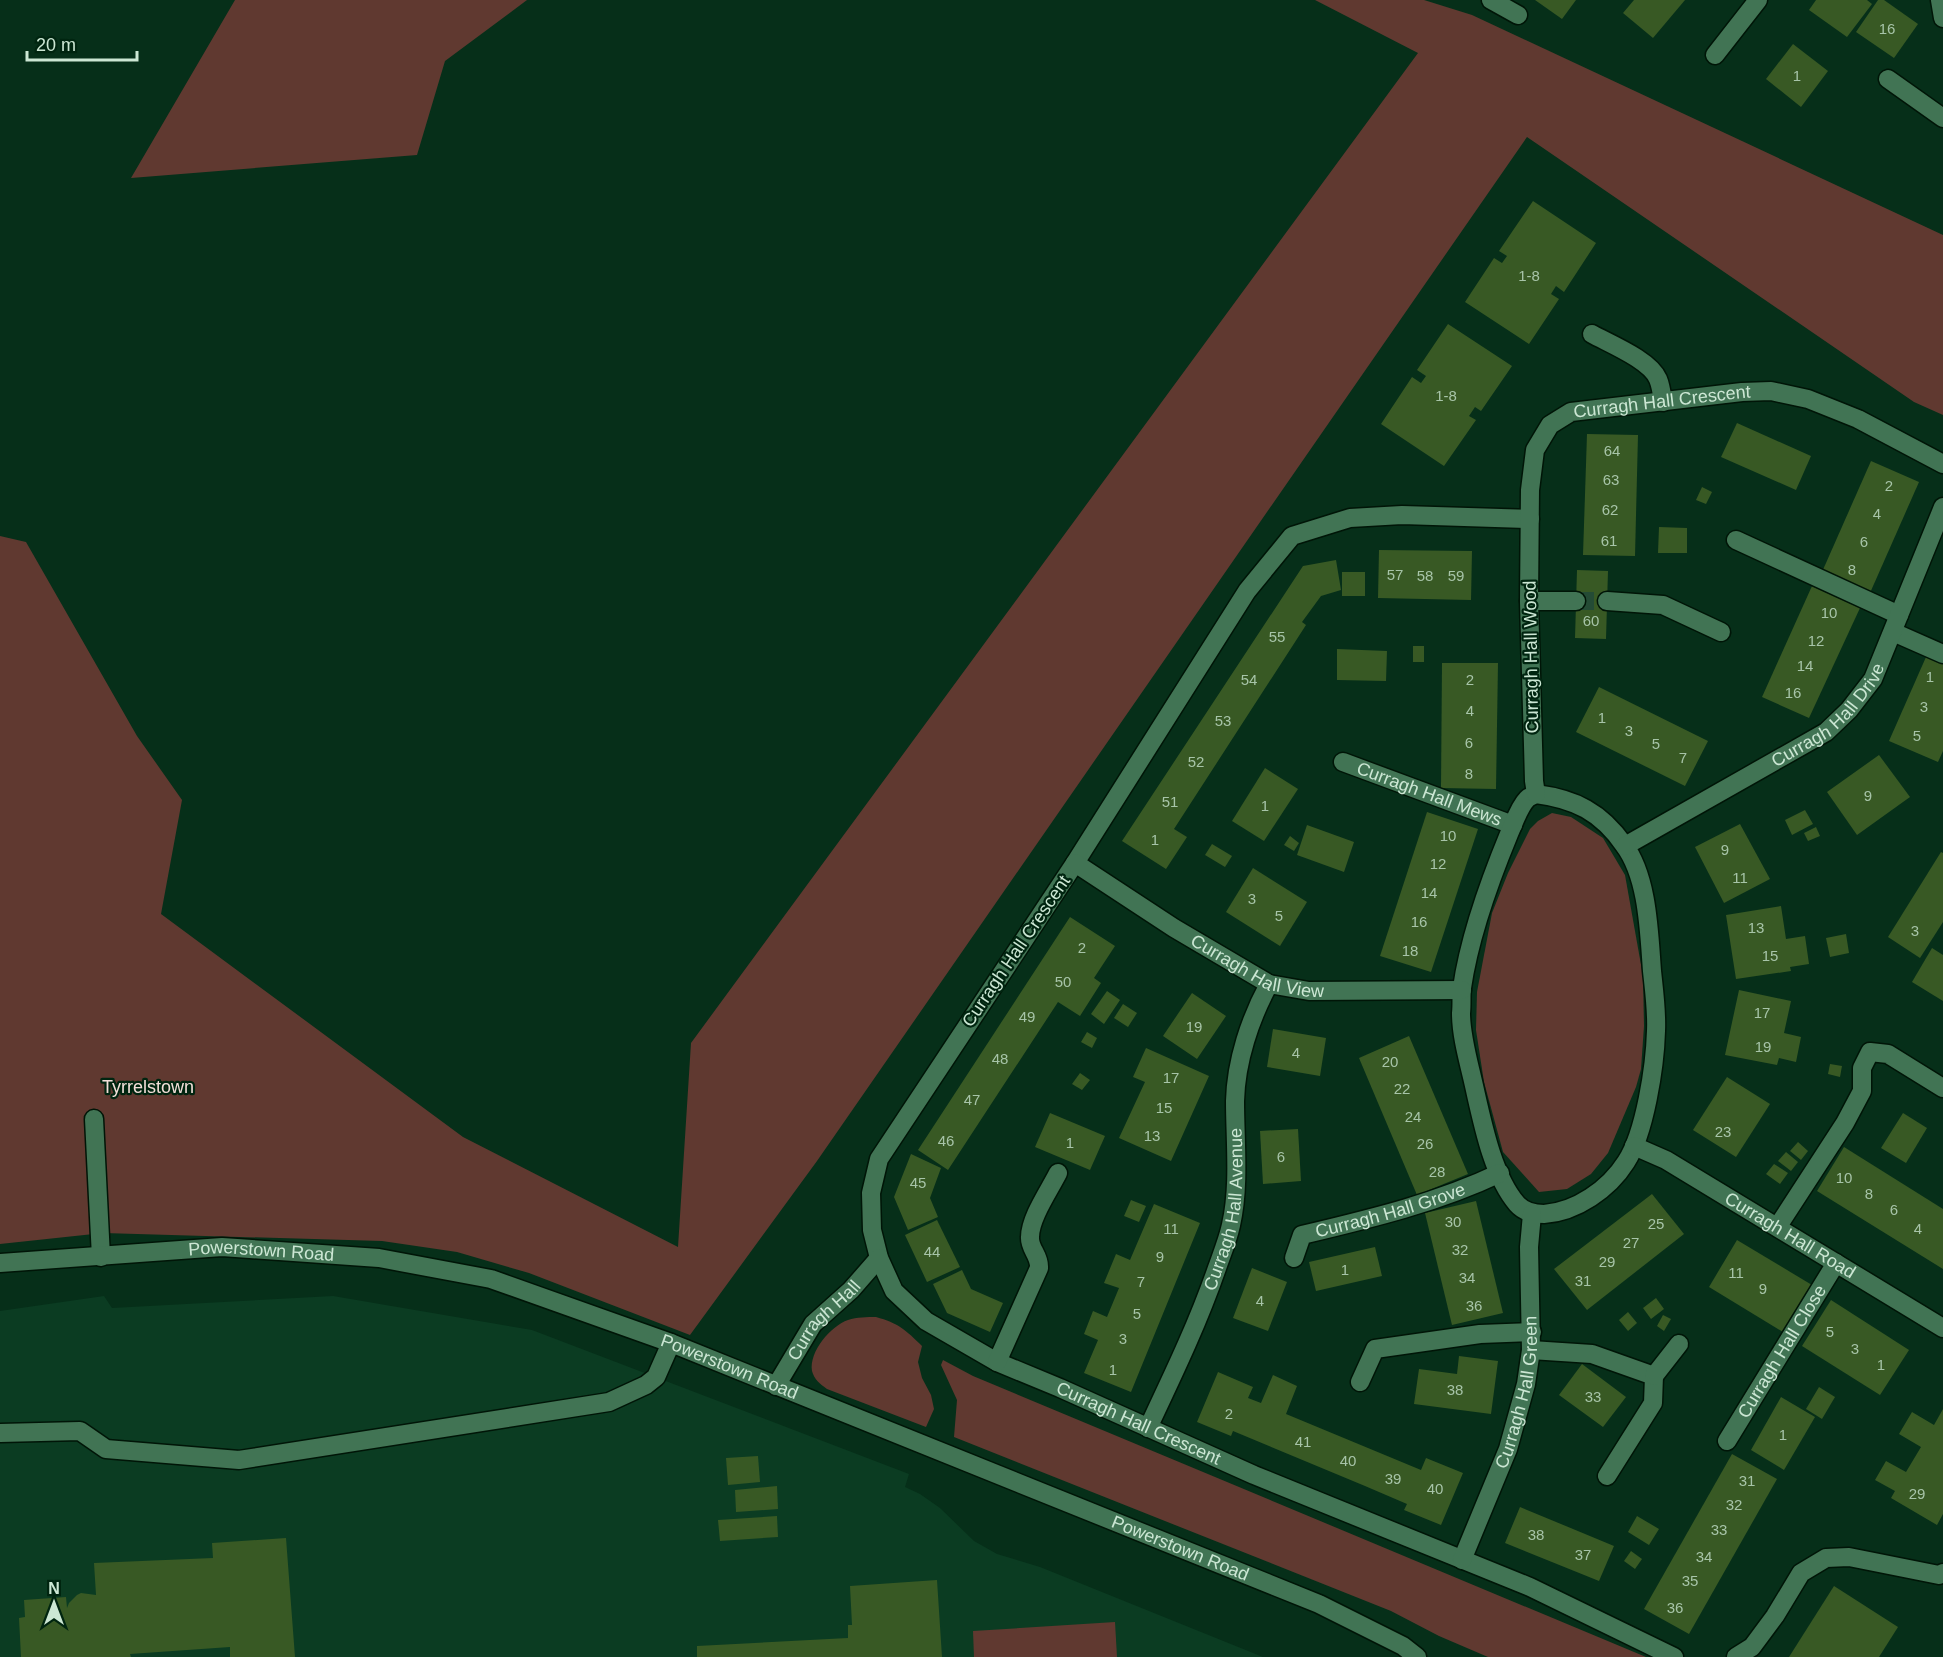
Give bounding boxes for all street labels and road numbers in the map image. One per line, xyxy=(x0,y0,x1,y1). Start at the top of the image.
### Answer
street label: Curragh Hall Crescent xyxy=(1572,382,1751,422)
street label: Curragh Hall Wood xyxy=(1520,580,1542,734)
street label: Curragh Hall Drive xyxy=(1768,660,1888,771)
street label: Curragh Hall Mews xyxy=(1354,758,1505,830)
street label: Curragh Hall Crescent xyxy=(958,872,1074,1030)
street label: Curragh Hall View xyxy=(1187,930,1325,1001)
street label: Curragh Hall Avenue xyxy=(1200,1128,1246,1293)
street label: Curragh Hall Grove xyxy=(1313,1179,1468,1241)
street label: Curragh Hall Road xyxy=(1721,1188,1859,1282)
street label: Powerstown Road xyxy=(188,1237,335,1265)
street label: Curragh Hall xyxy=(784,1276,865,1364)
street label: Curragh Hall Close xyxy=(1734,1281,1830,1422)
street label: Curragh Hall Green xyxy=(1491,1316,1541,1472)
street label: Powerstown Road xyxy=(658,1330,801,1403)
street label: Curragh Hall Crescent xyxy=(1053,1378,1224,1469)
street label: Powerstown Road xyxy=(1109,1512,1252,1585)

